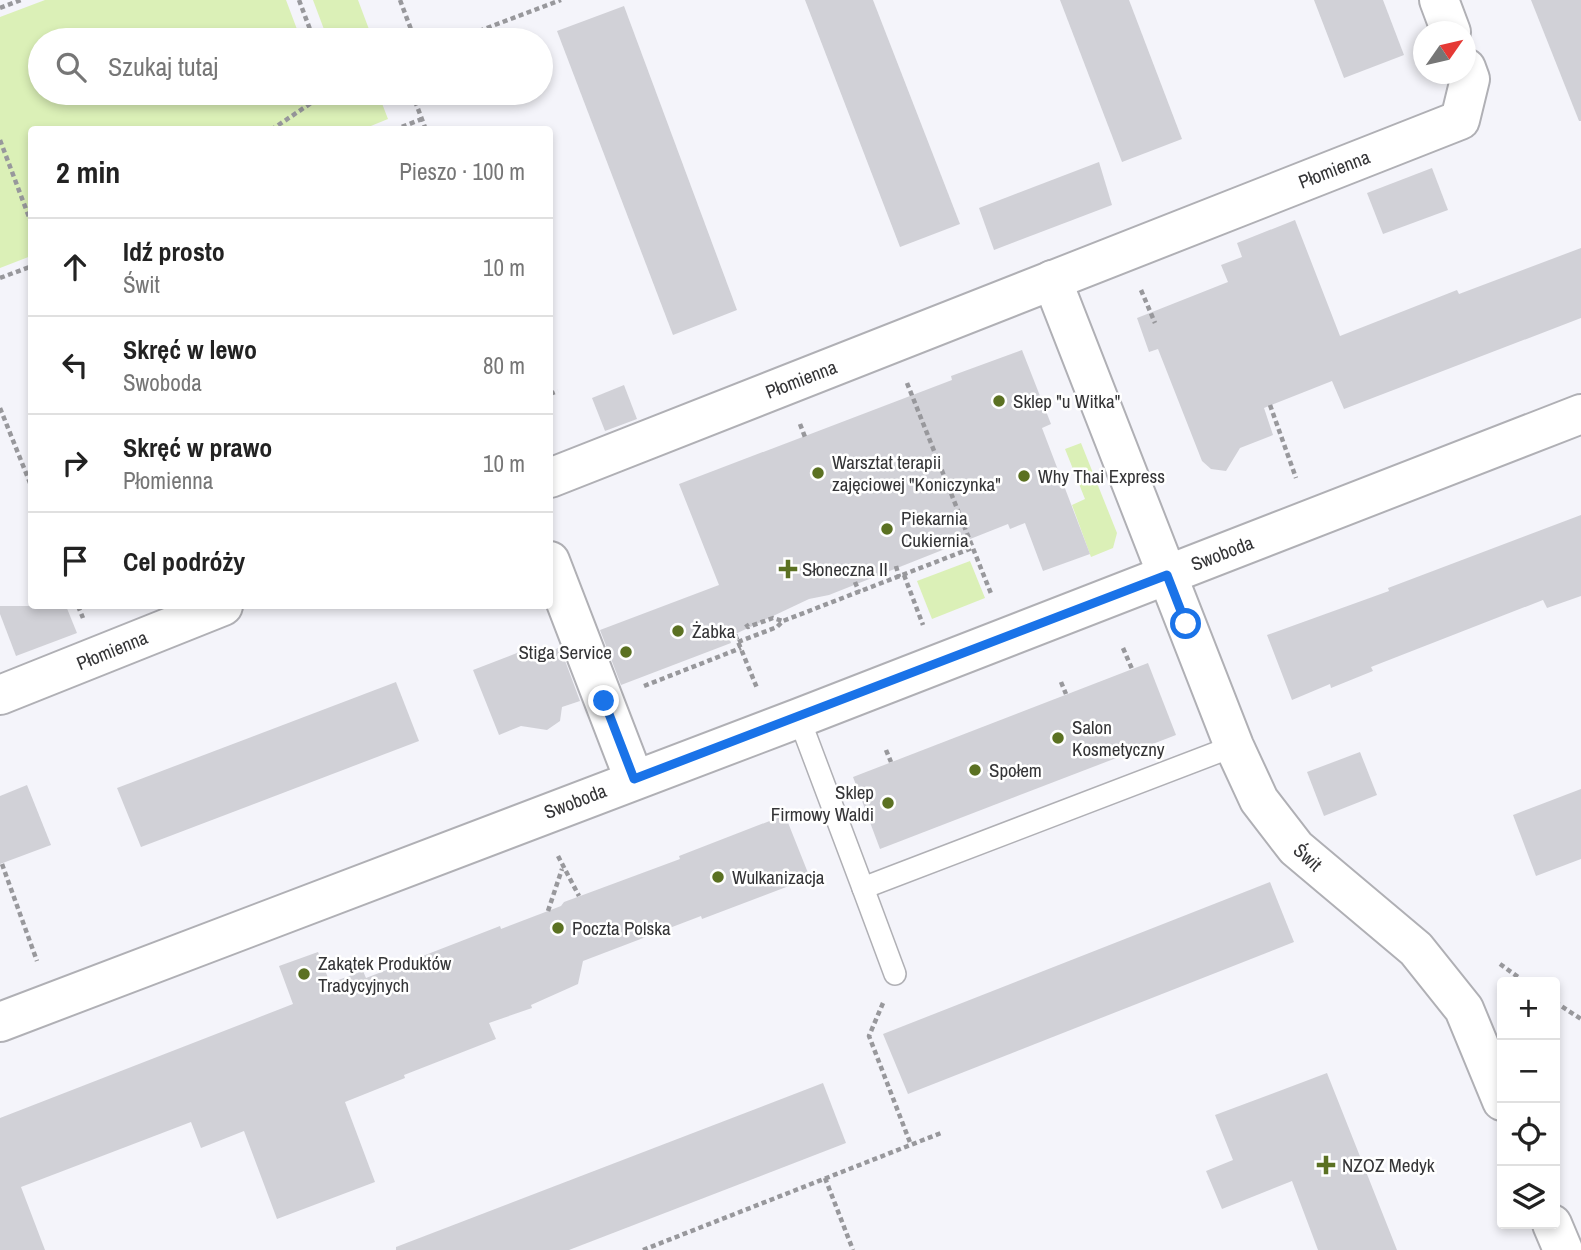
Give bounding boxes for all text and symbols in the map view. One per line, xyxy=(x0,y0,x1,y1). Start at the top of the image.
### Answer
north arrow xyxy=(1413,21,1476,84)
search box xyxy=(28,28,553,105)
icon: search xyxy=(52,48,90,86)
text: Szukaj tutaj xyxy=(108,49,218,84)
street label: Płomienna xyxy=(1295,143,1374,194)
text: 2 min xyxy=(56,152,120,192)
text: Pieszo · 100 m xyxy=(399,156,525,187)
text: Idź prosto xyxy=(123,234,225,269)
icon: ahead xyxy=(56,248,94,286)
text: 10 m xyxy=(483,252,525,283)
text: Świt xyxy=(123,269,160,300)
text: Skręć w lewo xyxy=(123,332,257,367)
icon: left xyxy=(56,346,94,384)
text: 80 m xyxy=(483,350,525,381)
street label: Płomienna xyxy=(762,353,841,404)
text: Swoboda xyxy=(123,367,202,398)
place label: Sklep "u Witka" xyxy=(1013,388,1120,414)
marker: Sklep "u Witka" xyxy=(991,393,1007,409)
text: Skręć w prawo xyxy=(123,430,272,465)
icon: right xyxy=(56,444,94,482)
text: 10 m xyxy=(483,448,525,479)
place label: Warsztat terapii zajęciowej "Koniczynka" xyxy=(832,449,1001,497)
place label: Why Thai Express xyxy=(1038,463,1165,489)
text: Płomienna xyxy=(123,465,213,496)
marker: Warsztat terapii zajęciowej "Koniczynka" xyxy=(810,465,826,481)
marker: Why Thai Express xyxy=(1016,468,1032,484)
place label: Piekarnia Cukiernia xyxy=(901,505,969,553)
marker: Piekarnia Cukiernia xyxy=(879,521,895,537)
street label: Swoboda xyxy=(1187,529,1257,577)
icon: arrive xyxy=(56,542,94,580)
text: Cel podróży xyxy=(123,544,245,579)
place label: Słoneczna II xyxy=(802,556,888,582)
marker: Słoneczna II xyxy=(780,561,796,577)
route start xyxy=(1170,608,1201,639)
place label: Żabka xyxy=(692,618,736,644)
marker: Żabka xyxy=(670,623,686,639)
street label: Płomienna xyxy=(73,624,152,676)
place label: Stiga Service xyxy=(518,639,612,665)
marker: Stiga Service xyxy=(618,644,634,660)
route end xyxy=(588,685,619,716)
place label: Salon Kosmetyczny xyxy=(1072,714,1165,762)
marker: Salon Kosmetyczny xyxy=(1050,730,1066,746)
place label: Społem xyxy=(989,757,1042,783)
marker: Społem xyxy=(967,762,983,778)
street label: Swoboda xyxy=(540,777,610,825)
place label: Sklep Firmowy Waldi xyxy=(771,779,874,827)
marker: Sklep Firmowy Waldi xyxy=(880,795,896,811)
street label: Świt xyxy=(1288,837,1328,877)
place label: Wulkanizacja xyxy=(732,864,825,890)
marker: Wulkanizacja xyxy=(710,869,726,885)
place label: Poczta Polska xyxy=(572,915,671,941)
marker: Poczta Polska xyxy=(550,920,566,936)
place label: Zakątek Produktów Tradycyjnych xyxy=(318,950,452,998)
marker: Zakątek Produktów Tradycyjnych xyxy=(296,966,312,982)
map controls xyxy=(1497,977,1560,1229)
button: + xyxy=(1497,977,1560,1040)
button: − xyxy=(1497,1040,1560,1103)
button: locate xyxy=(1497,1103,1560,1166)
place label: NZOZ Medyk xyxy=(1342,1152,1435,1178)
marker: NZOZ Medyk xyxy=(1316,1155,1336,1175)
button: layers xyxy=(1497,1166,1560,1229)

